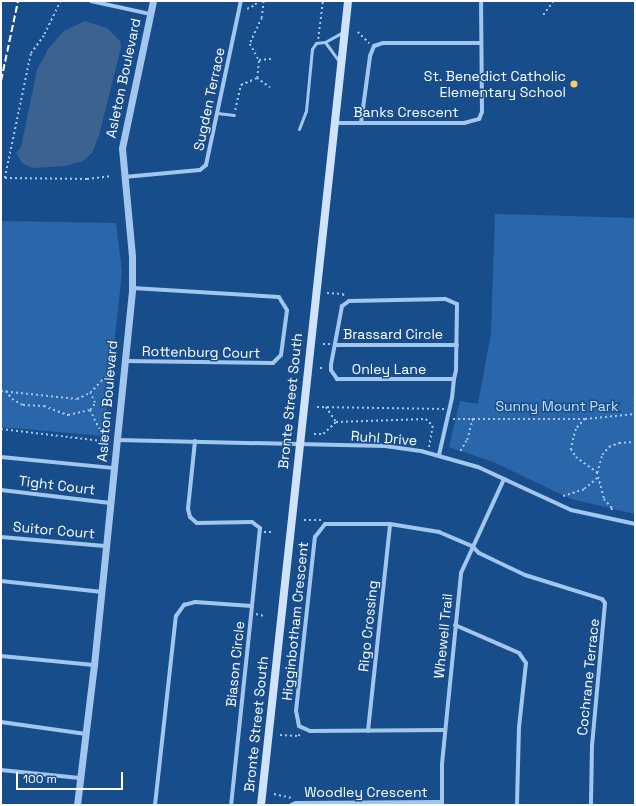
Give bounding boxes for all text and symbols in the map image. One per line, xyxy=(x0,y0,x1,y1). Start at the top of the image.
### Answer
street label: Asleton Boulevard xyxy=(102,17,144,139)
street label: Sugden Terrace xyxy=(190,46,228,152)
place label: St. Benedict Catholic Elementary School xyxy=(423,68,566,100)
marker: St. Benedict Catholic Elementary School xyxy=(569,79,579,89)
street label: Banks Crescent xyxy=(353,104,459,120)
street label: Brassard Circle xyxy=(343,326,443,342)
street label: Bronte Street South xyxy=(275,332,305,470)
street label: Asleton Boulevard xyxy=(93,340,121,462)
street label: Rottenburg Court xyxy=(142,343,260,361)
street label: Onley Lane xyxy=(352,361,426,377)
park label: Sunny Mount Park xyxy=(495,398,619,414)
street label: Ruhl Drive xyxy=(350,427,418,449)
street label: Tight Court xyxy=(18,472,96,498)
street label: Suitor Court xyxy=(12,518,96,542)
street label: Higginbotham Crescent xyxy=(278,541,312,701)
street label: Rigo Crossing xyxy=(355,579,381,673)
street label: Whewell Trail xyxy=(430,592,456,680)
street label: Cochrane Terrace xyxy=(573,617,603,737)
street label: Biason Circle xyxy=(222,620,248,708)
street label: Bronte Street South xyxy=(241,655,271,793)
scale bar xyxy=(18,764,125,790)
text: 100 m xyxy=(23,771,57,787)
street label: Woodley Crescent xyxy=(304,784,428,800)

